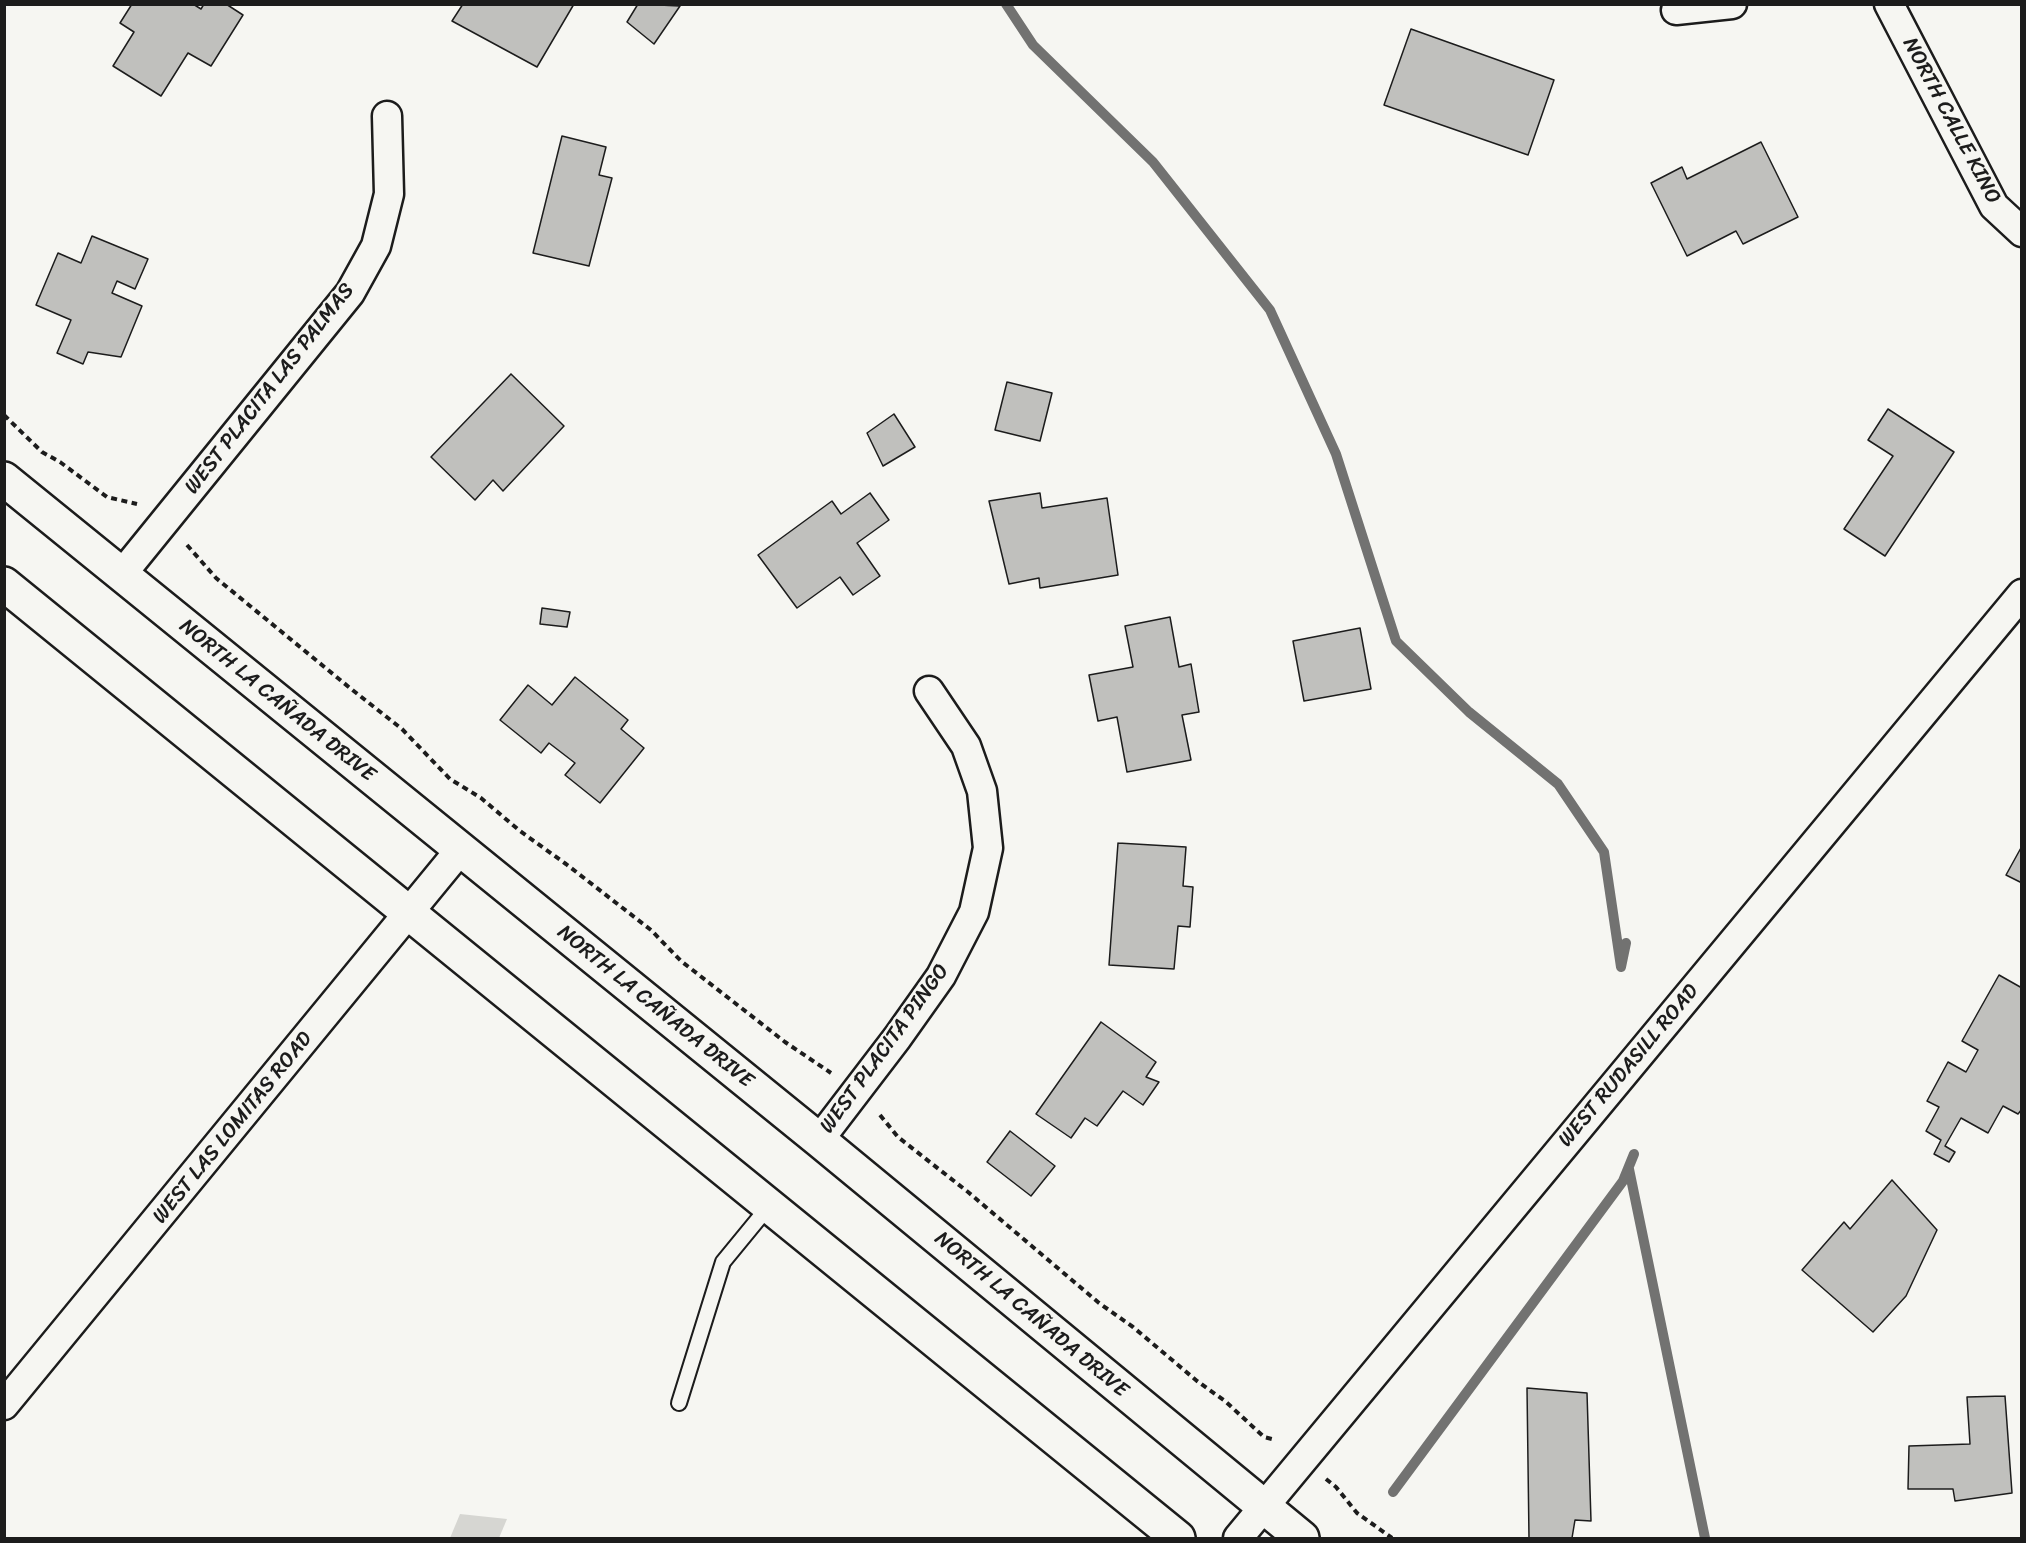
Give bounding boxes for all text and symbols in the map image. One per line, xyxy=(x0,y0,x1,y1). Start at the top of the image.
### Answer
street label: NORTH CALLE KINO xyxy=(1897,34,2005,208)
street label: WEST PLACITA LAS PALMAS xyxy=(180,279,360,499)
street label: NORTH LA CAÑADA DRIVE xyxy=(174,614,380,788)
street label: NORTH LA CAÑADA DRIVE xyxy=(552,920,758,1094)
street label: WEST PLACITA PINGO xyxy=(815,960,955,1138)
street label: WEST RUDASILL ROAD xyxy=(1554,979,1704,1153)
street label: WEST LAS LOMITAS ROAD xyxy=(148,1027,318,1229)
street label: NORTH LA CAÑADA DRIVE xyxy=(929,1227,1133,1403)

